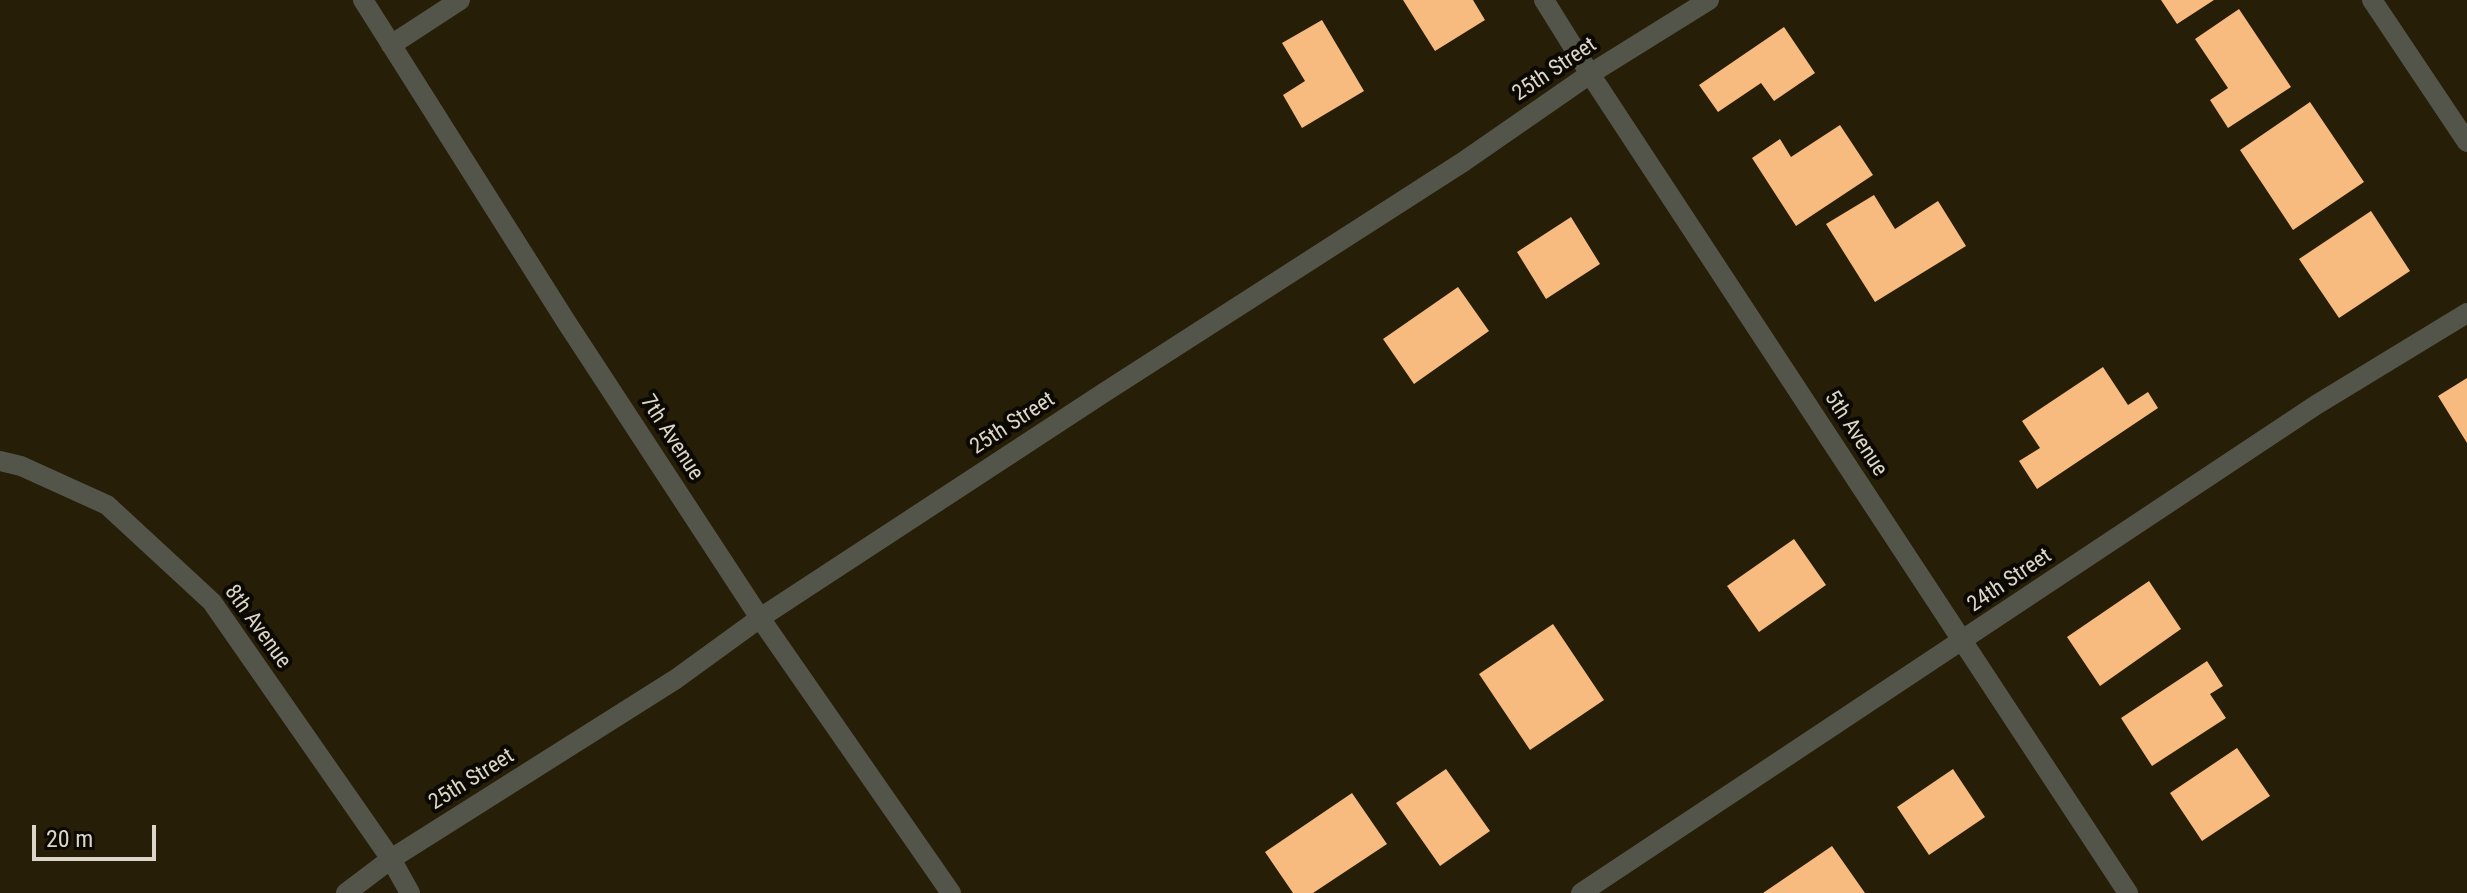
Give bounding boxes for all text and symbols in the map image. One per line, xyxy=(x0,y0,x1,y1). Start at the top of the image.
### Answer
street label: 25th Street xyxy=(1508,32,1602,108)
street label: 5th Avenue xyxy=(1818,386,1892,482)
street label: 25th Street xyxy=(966,387,1060,461)
street label: 7th Avenue xyxy=(634,390,708,486)
street label: 24th Street xyxy=(1963,543,2057,619)
street label: 8th Avenue xyxy=(218,580,296,674)
street label: 25th Street xyxy=(425,744,519,816)
scale bar xyxy=(36,809,160,859)
text: 20 m xyxy=(46,825,93,853)

